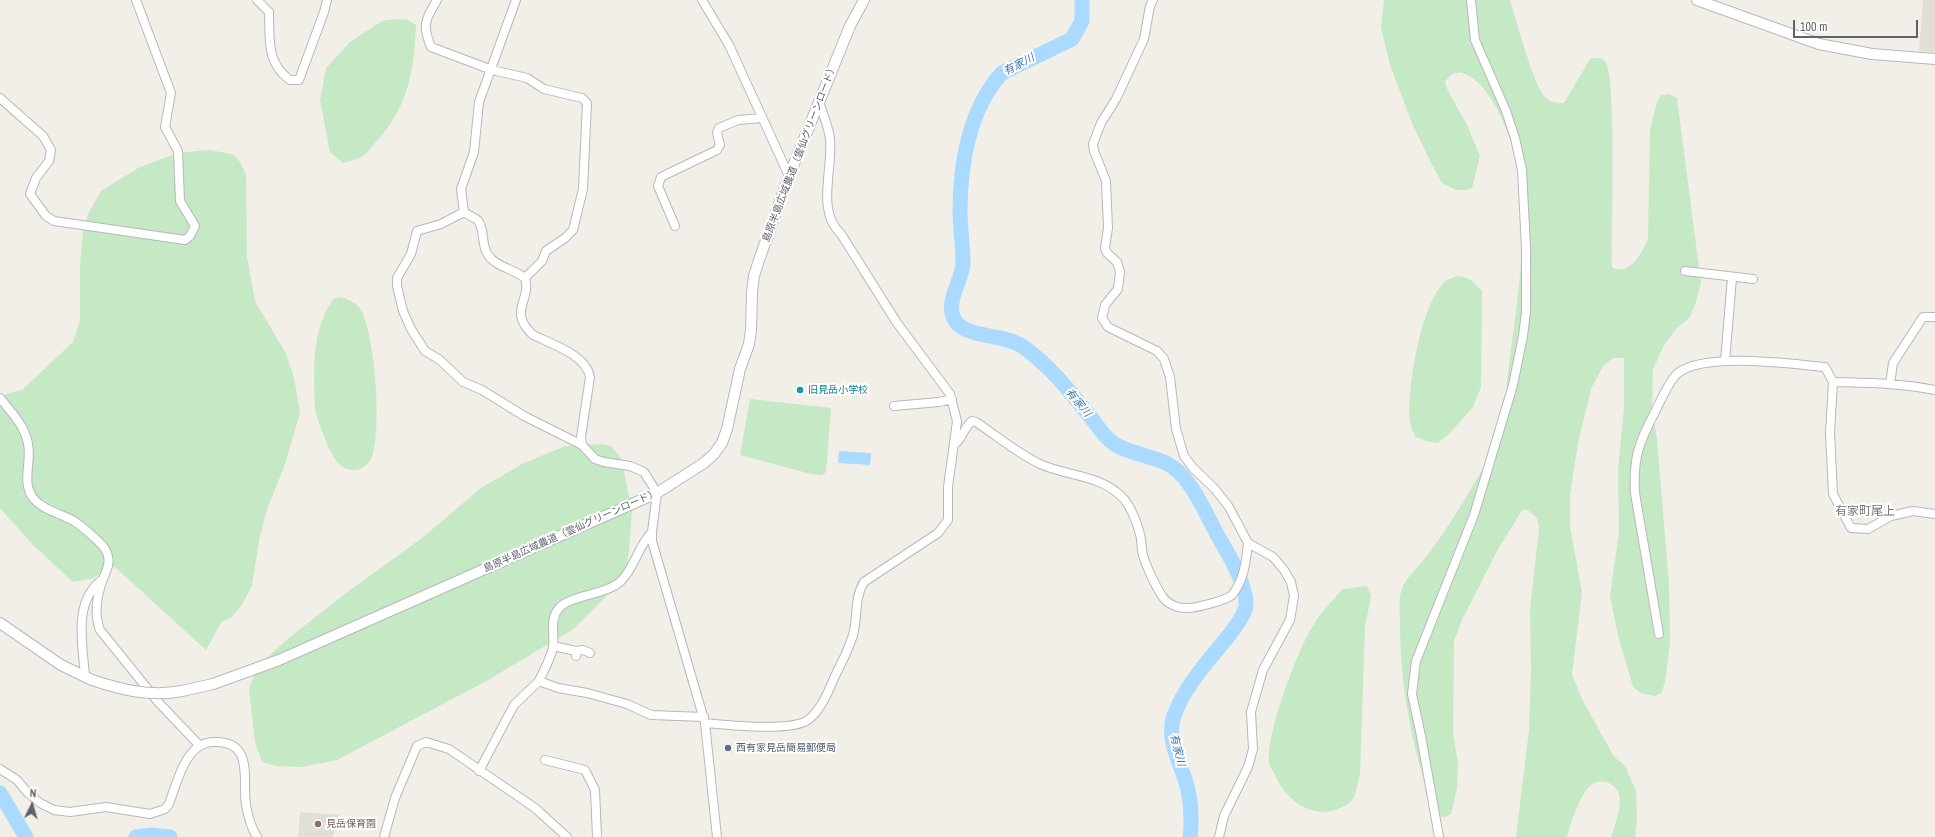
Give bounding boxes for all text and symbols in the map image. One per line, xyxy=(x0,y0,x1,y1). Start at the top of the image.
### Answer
scale bar xyxy=(1795,12,1920,38)
text: 100 m xyxy=(1800,19,1827,35)
water label: 有家川 xyxy=(1001,51,1037,79)
street label: 島原半島広域農道（雲仙グリーンロード） xyxy=(760,62,840,244)
place label: 旧見岳小学校 xyxy=(808,384,868,396)
marker: 旧見岳小学校 xyxy=(795,385,805,395)
water label: 有家川 xyxy=(1062,386,1094,420)
street label: 島原半島広域農道（雲仙グリーンロード） xyxy=(482,487,660,575)
district label: 有家町尾上 xyxy=(1835,505,1895,519)
water label: 有家川 xyxy=(1167,732,1187,768)
place label: 西有家見岳簡易郵便局 xyxy=(736,742,836,754)
marker: 西有家見岳簡易郵便局 xyxy=(723,743,733,753)
north arrow xyxy=(12,785,52,825)
text: N xyxy=(29,786,37,800)
place label: 見岳保育園 xyxy=(326,818,376,830)
marker: 見岳保育園 xyxy=(313,819,323,829)

